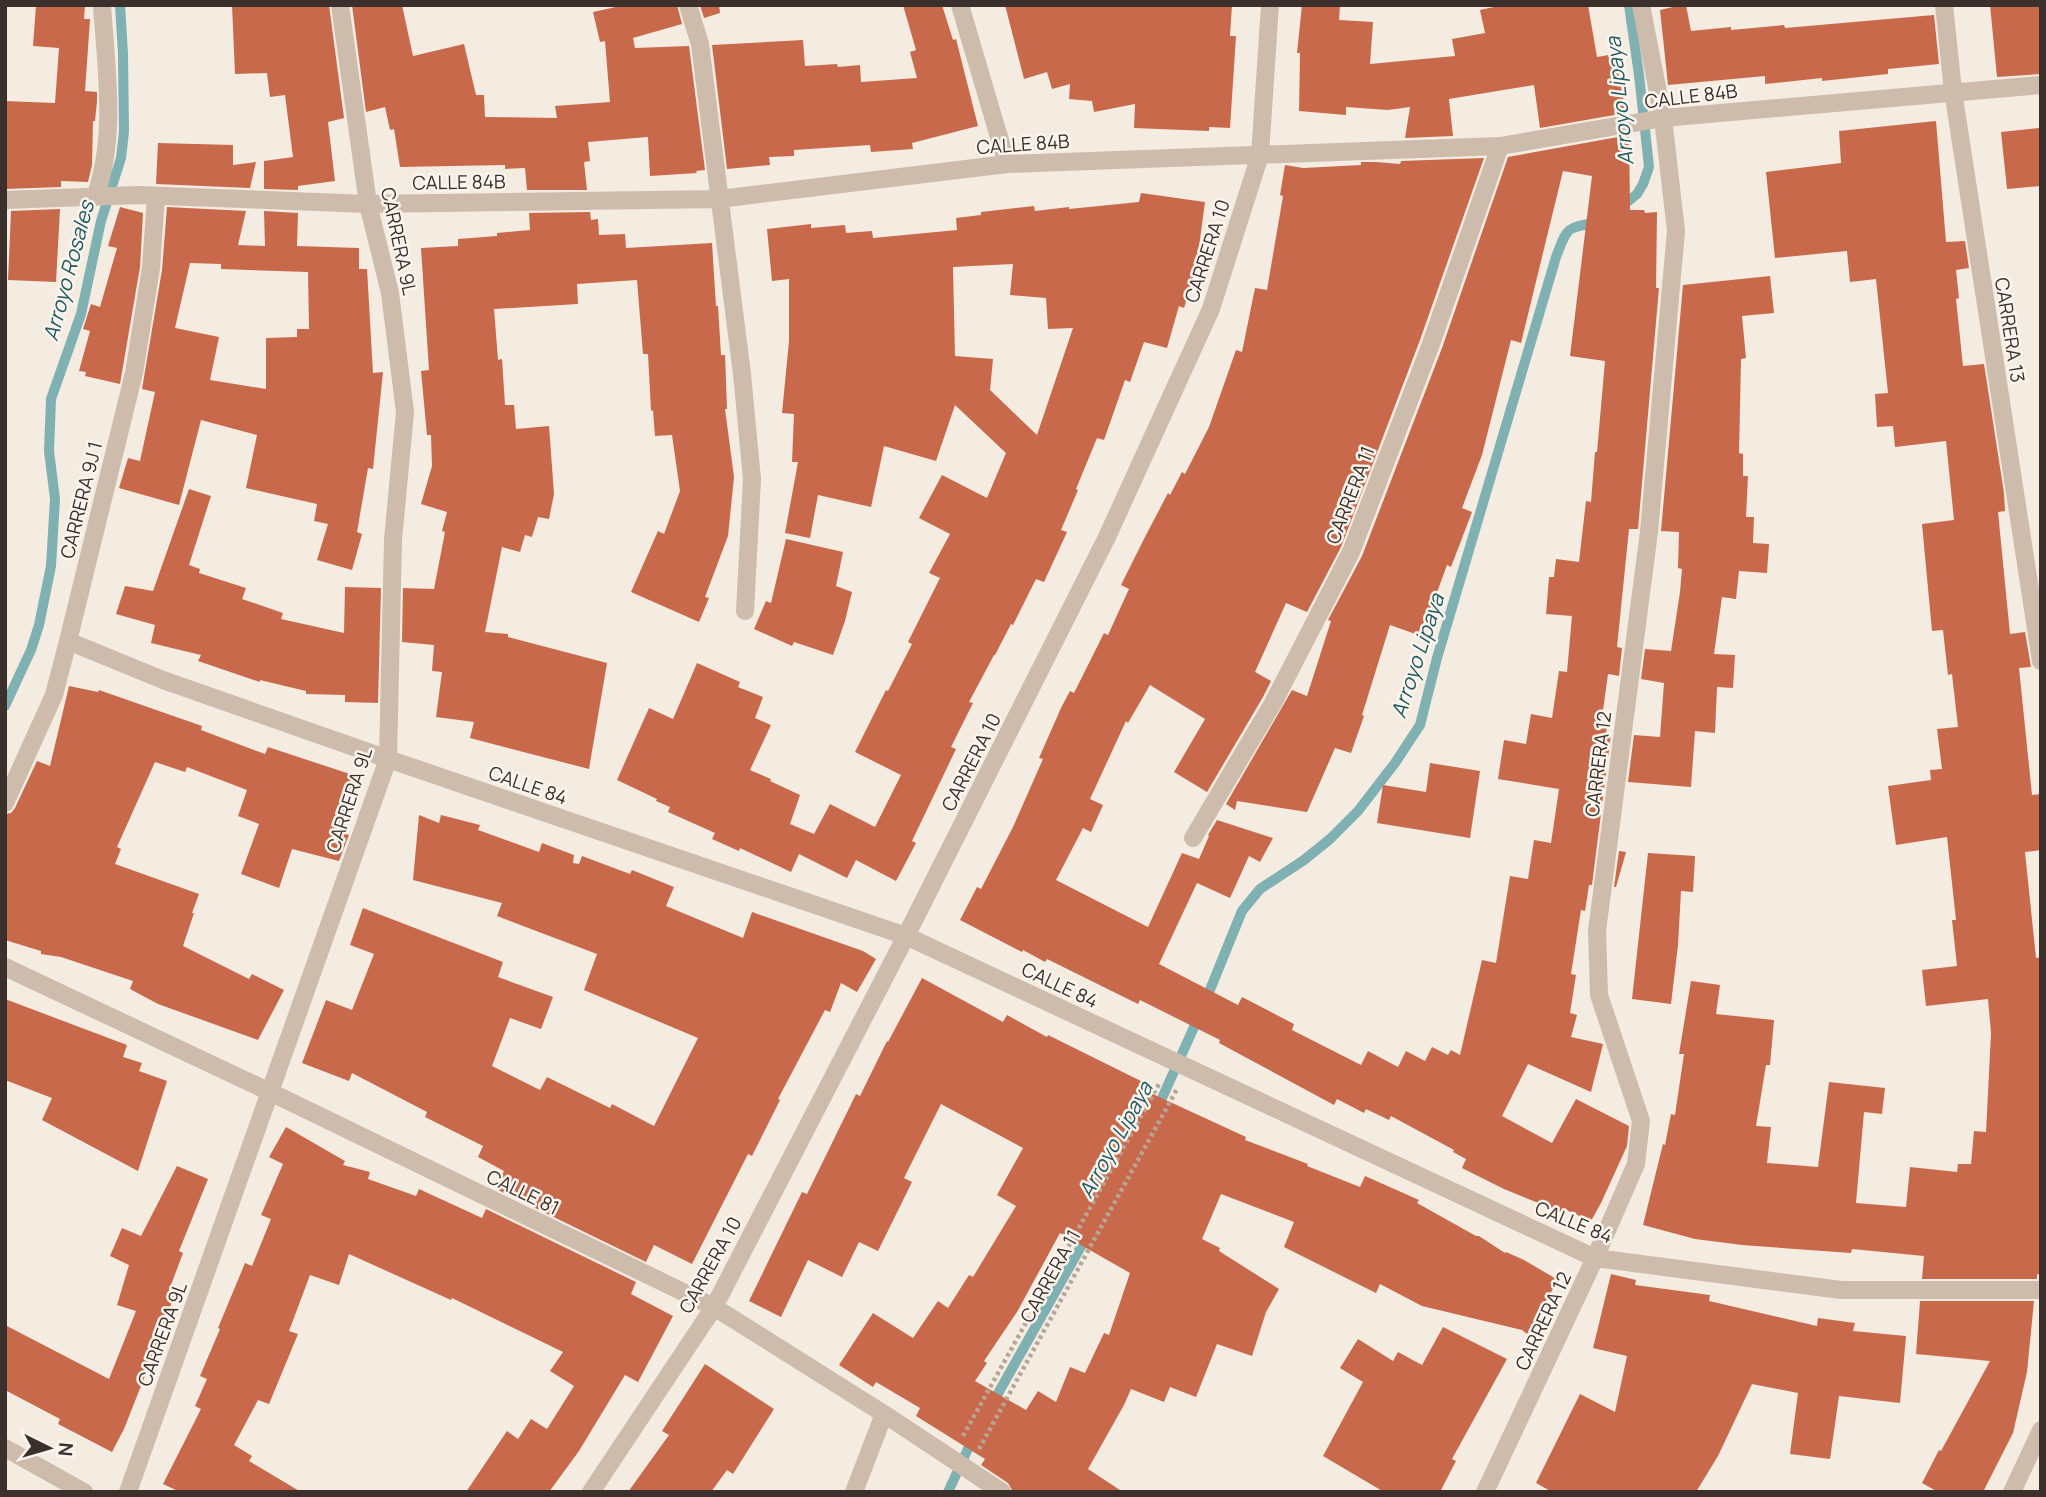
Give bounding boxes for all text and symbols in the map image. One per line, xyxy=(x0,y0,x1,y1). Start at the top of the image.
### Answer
water label: Arroyo Lipaya xyxy=(1598,34,1640,167)
street label: CALLE 84B xyxy=(1643,77,1739,115)
street label: CALLE 84B xyxy=(976,128,1071,160)
street label: CALLE 84B xyxy=(412,168,506,196)
street label: CARRERA 9L xyxy=(375,185,423,297)
water label: Arroyo Rosales xyxy=(36,196,101,344)
street label: CARRERA 10 xyxy=(1178,196,1236,306)
street label: CARRERA 13 xyxy=(1989,276,2031,384)
street label: CARRERA 9J 1 xyxy=(54,439,108,561)
street label: CARRERA 11 xyxy=(1319,442,1381,548)
water label: Arroyo Lipaya xyxy=(1384,589,1451,721)
street label: CARRERA 10 xyxy=(935,708,1007,816)
street label: CARRERA 12 xyxy=(1579,710,1617,818)
street label: CARRERA 9L xyxy=(320,744,378,856)
street label: CALLE 84 xyxy=(485,759,571,811)
street label: CALLE 84 xyxy=(1018,956,1102,1014)
water label: Arroyo Lipaya xyxy=(1072,1075,1159,1203)
street label: CALLE 81 xyxy=(482,1163,564,1221)
street label: CALLE 84 xyxy=(1531,1195,1617,1249)
street label: CARRERA 10 xyxy=(673,1212,747,1318)
street label: CARRERA 11 xyxy=(1014,1225,1086,1327)
street label: CARRERA 12 xyxy=(1509,1267,1577,1375)
street label: CARRERA 9L xyxy=(131,1278,193,1390)
north arrow xyxy=(14,1413,84,1483)
text: N xyxy=(52,1442,79,1457)

